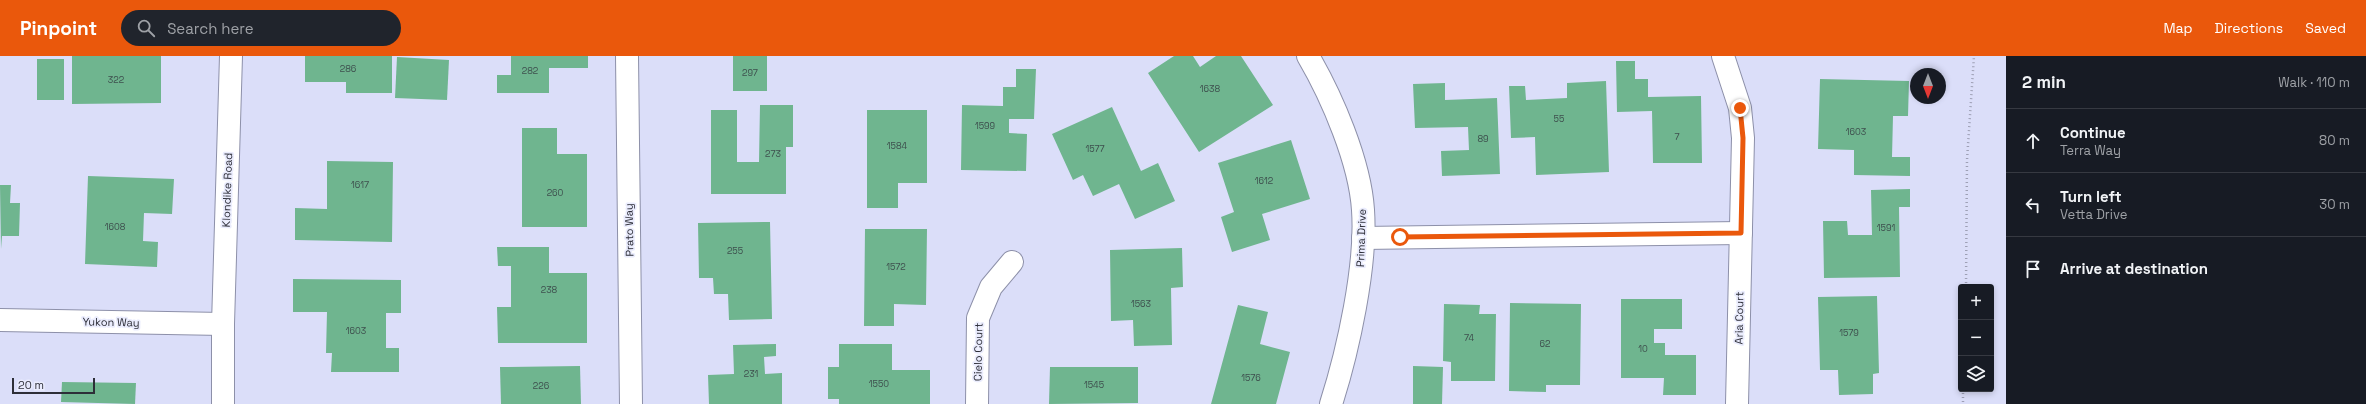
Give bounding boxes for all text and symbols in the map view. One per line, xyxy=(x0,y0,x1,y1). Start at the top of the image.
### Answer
search box xyxy=(121,10,401,46)
text: Pinpoint xyxy=(20,16,97,41)
icon: search xyxy=(135,17,157,39)
text: Search here xyxy=(167,19,254,38)
text: Map xyxy=(2163,19,2193,37)
text: Directions xyxy=(2215,19,2283,37)
text: Saved xyxy=(2305,19,2346,37)
house number: 286 xyxy=(340,63,357,75)
house number: 282 xyxy=(522,65,538,77)
house number: 297 xyxy=(742,67,758,79)
north arrow xyxy=(1910,68,1946,104)
text: 2 min xyxy=(2022,71,2066,93)
house number: 322 xyxy=(108,74,124,86)
text: Walk · 110 m xyxy=(2278,74,2350,91)
house number: 1638 xyxy=(1200,83,1221,95)
route end xyxy=(1731,99,1749,117)
house number: 55 xyxy=(1554,113,1564,125)
house number: 1599 xyxy=(975,120,995,132)
text: Continue xyxy=(2060,123,2126,142)
house number: 1603 xyxy=(1846,126,1866,138)
icon: ahead xyxy=(2022,130,2044,152)
house number: 7 xyxy=(1674,131,1680,143)
text: 80 m xyxy=(2319,132,2350,149)
house number: 89 xyxy=(1477,133,1489,145)
house number: 1584 xyxy=(887,140,908,152)
text: Terra Way xyxy=(2060,142,2121,159)
house number: 1577 xyxy=(1085,143,1105,155)
house number: 273 xyxy=(765,148,781,160)
street label: Klondike Road xyxy=(219,152,235,228)
house number: 1612 xyxy=(1255,175,1273,187)
house number: 1617 xyxy=(351,179,369,191)
house number: 260 xyxy=(547,187,564,199)
text: Turn left xyxy=(2060,187,2122,206)
icon: left xyxy=(2022,194,2044,216)
text: 30 m xyxy=(2319,196,2350,213)
street label: Prato Way xyxy=(622,203,636,257)
text: Vetta Drive xyxy=(2060,206,2127,223)
street label: Prima Drive xyxy=(1353,209,1369,267)
house number: 1608 xyxy=(105,221,126,233)
house number: 1591 xyxy=(1877,222,1895,234)
route start xyxy=(1391,228,1409,246)
house number: 255 xyxy=(727,245,743,257)
icon: arrive xyxy=(2022,258,2044,280)
text: Arrive at destination xyxy=(2060,259,2208,278)
house number: 1572 xyxy=(886,261,906,273)
house number: 238 xyxy=(541,284,558,296)
map controls xyxy=(1958,284,1994,392)
button: + xyxy=(1958,284,1994,320)
street label: Aria Court xyxy=(1732,292,1746,344)
house number: 1563 xyxy=(1131,298,1151,310)
street label: Yukon Way xyxy=(82,315,140,329)
button: − xyxy=(1958,320,1994,356)
street label: Cielo Court xyxy=(970,323,986,381)
house number: 1603 xyxy=(346,325,366,337)
house number: 1579 xyxy=(1839,327,1859,339)
house number: 74 xyxy=(1464,332,1474,344)
house number: 62 xyxy=(1540,338,1550,350)
house number: 10 xyxy=(1638,343,1648,355)
button: layers xyxy=(1958,356,1994,392)
house number: 231 xyxy=(744,368,758,380)
house number: 1576 xyxy=(1241,372,1261,384)
scale bar xyxy=(12,376,95,395)
text: 20 m xyxy=(18,378,44,392)
house number: 1550 xyxy=(869,378,889,390)
house number: 1545 xyxy=(1084,379,1104,391)
house number: 226 xyxy=(533,380,550,392)

